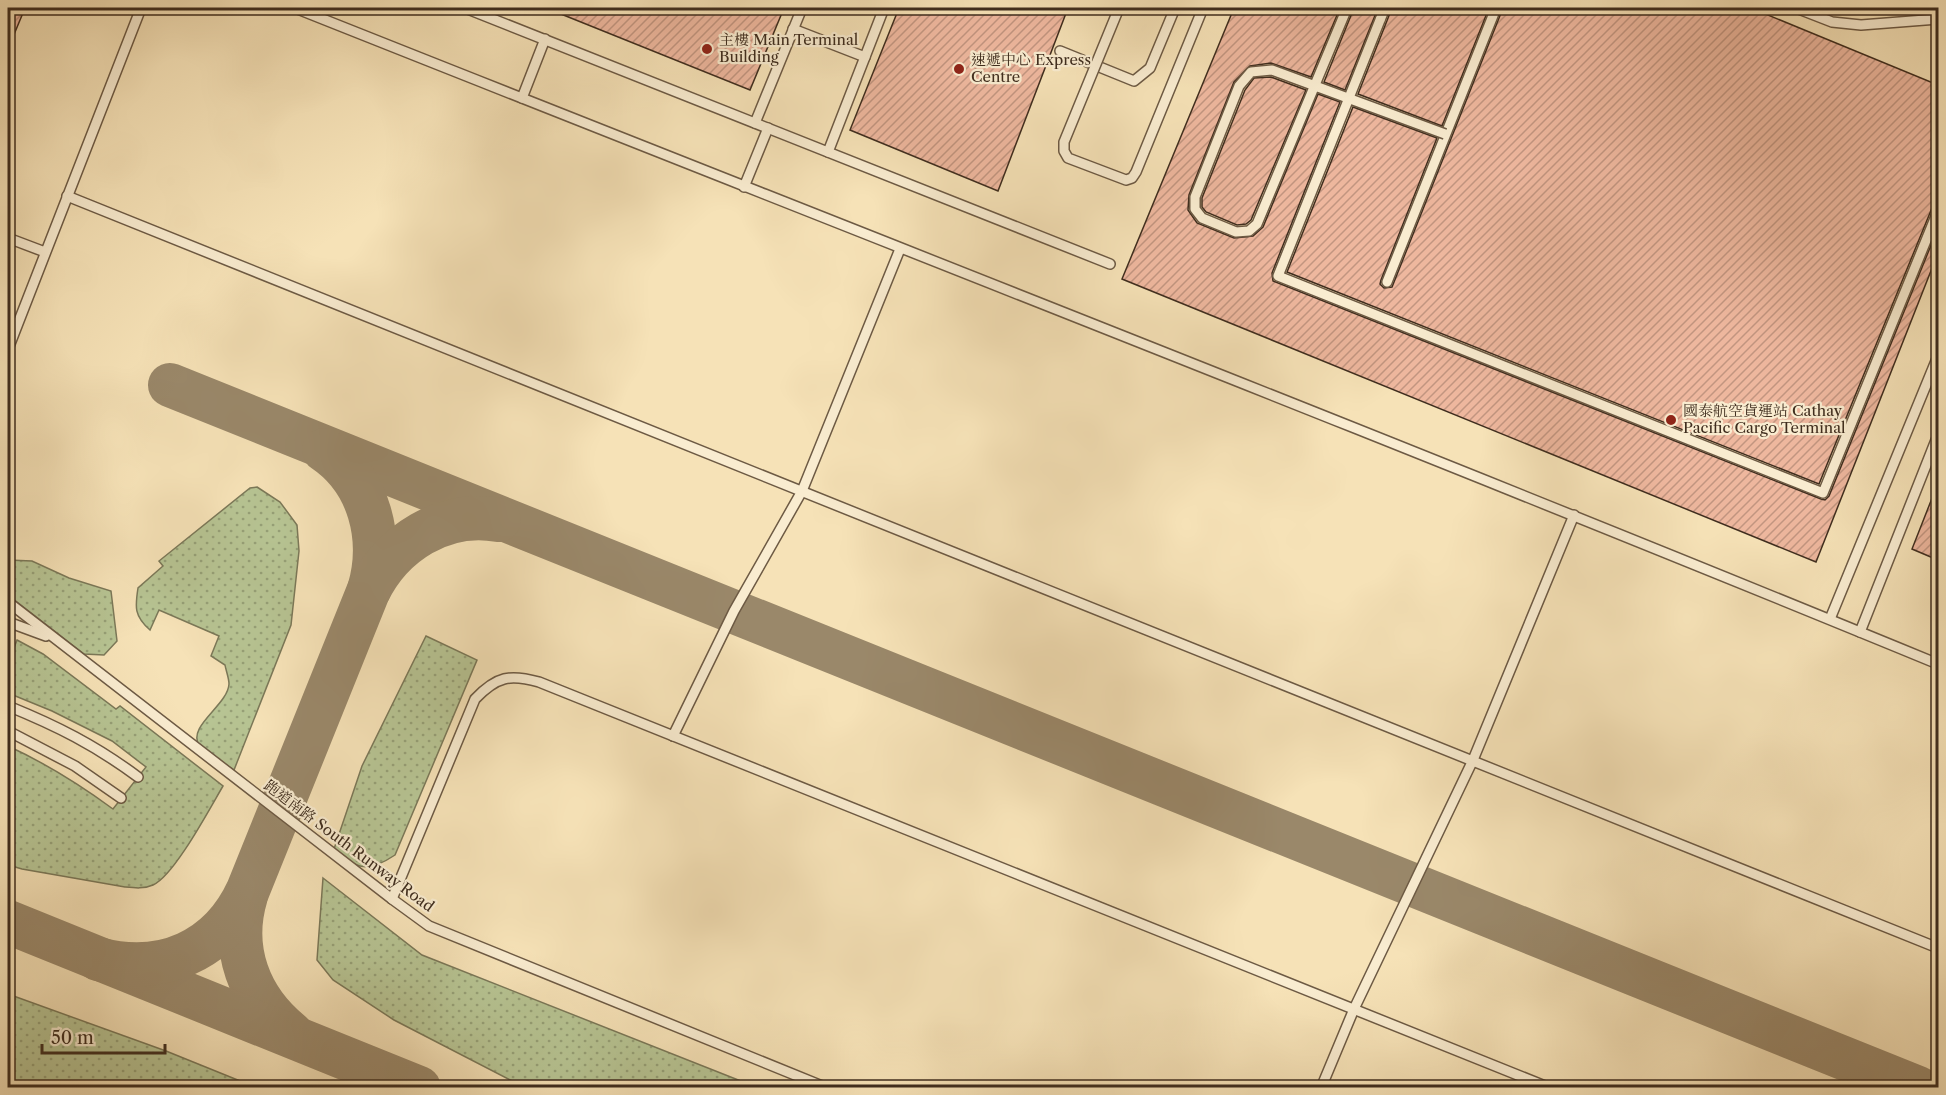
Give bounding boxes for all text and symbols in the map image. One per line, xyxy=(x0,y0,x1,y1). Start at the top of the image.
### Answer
place label: 主樓 Main Terminal Building xyxy=(719,30,859,66)
marker: 主樓 Main Terminal Building xyxy=(700,42,714,56)
place label: 速遞中心 Express Centre xyxy=(971,50,1091,86)
marker: 速遞中心 Express Centre xyxy=(952,62,966,76)
place label: 國泰航空貨運站 Cathay Pacific Cargo Terminal xyxy=(1683,401,1846,437)
marker: 國泰航空貨運站 Cathay Pacific Cargo Terminal xyxy=(1664,413,1678,427)
street label: 跑道南路 South Runway Road xyxy=(261,775,438,916)
scale bar xyxy=(42,1017,165,1055)
text: 50 m xyxy=(51,1027,94,1049)

